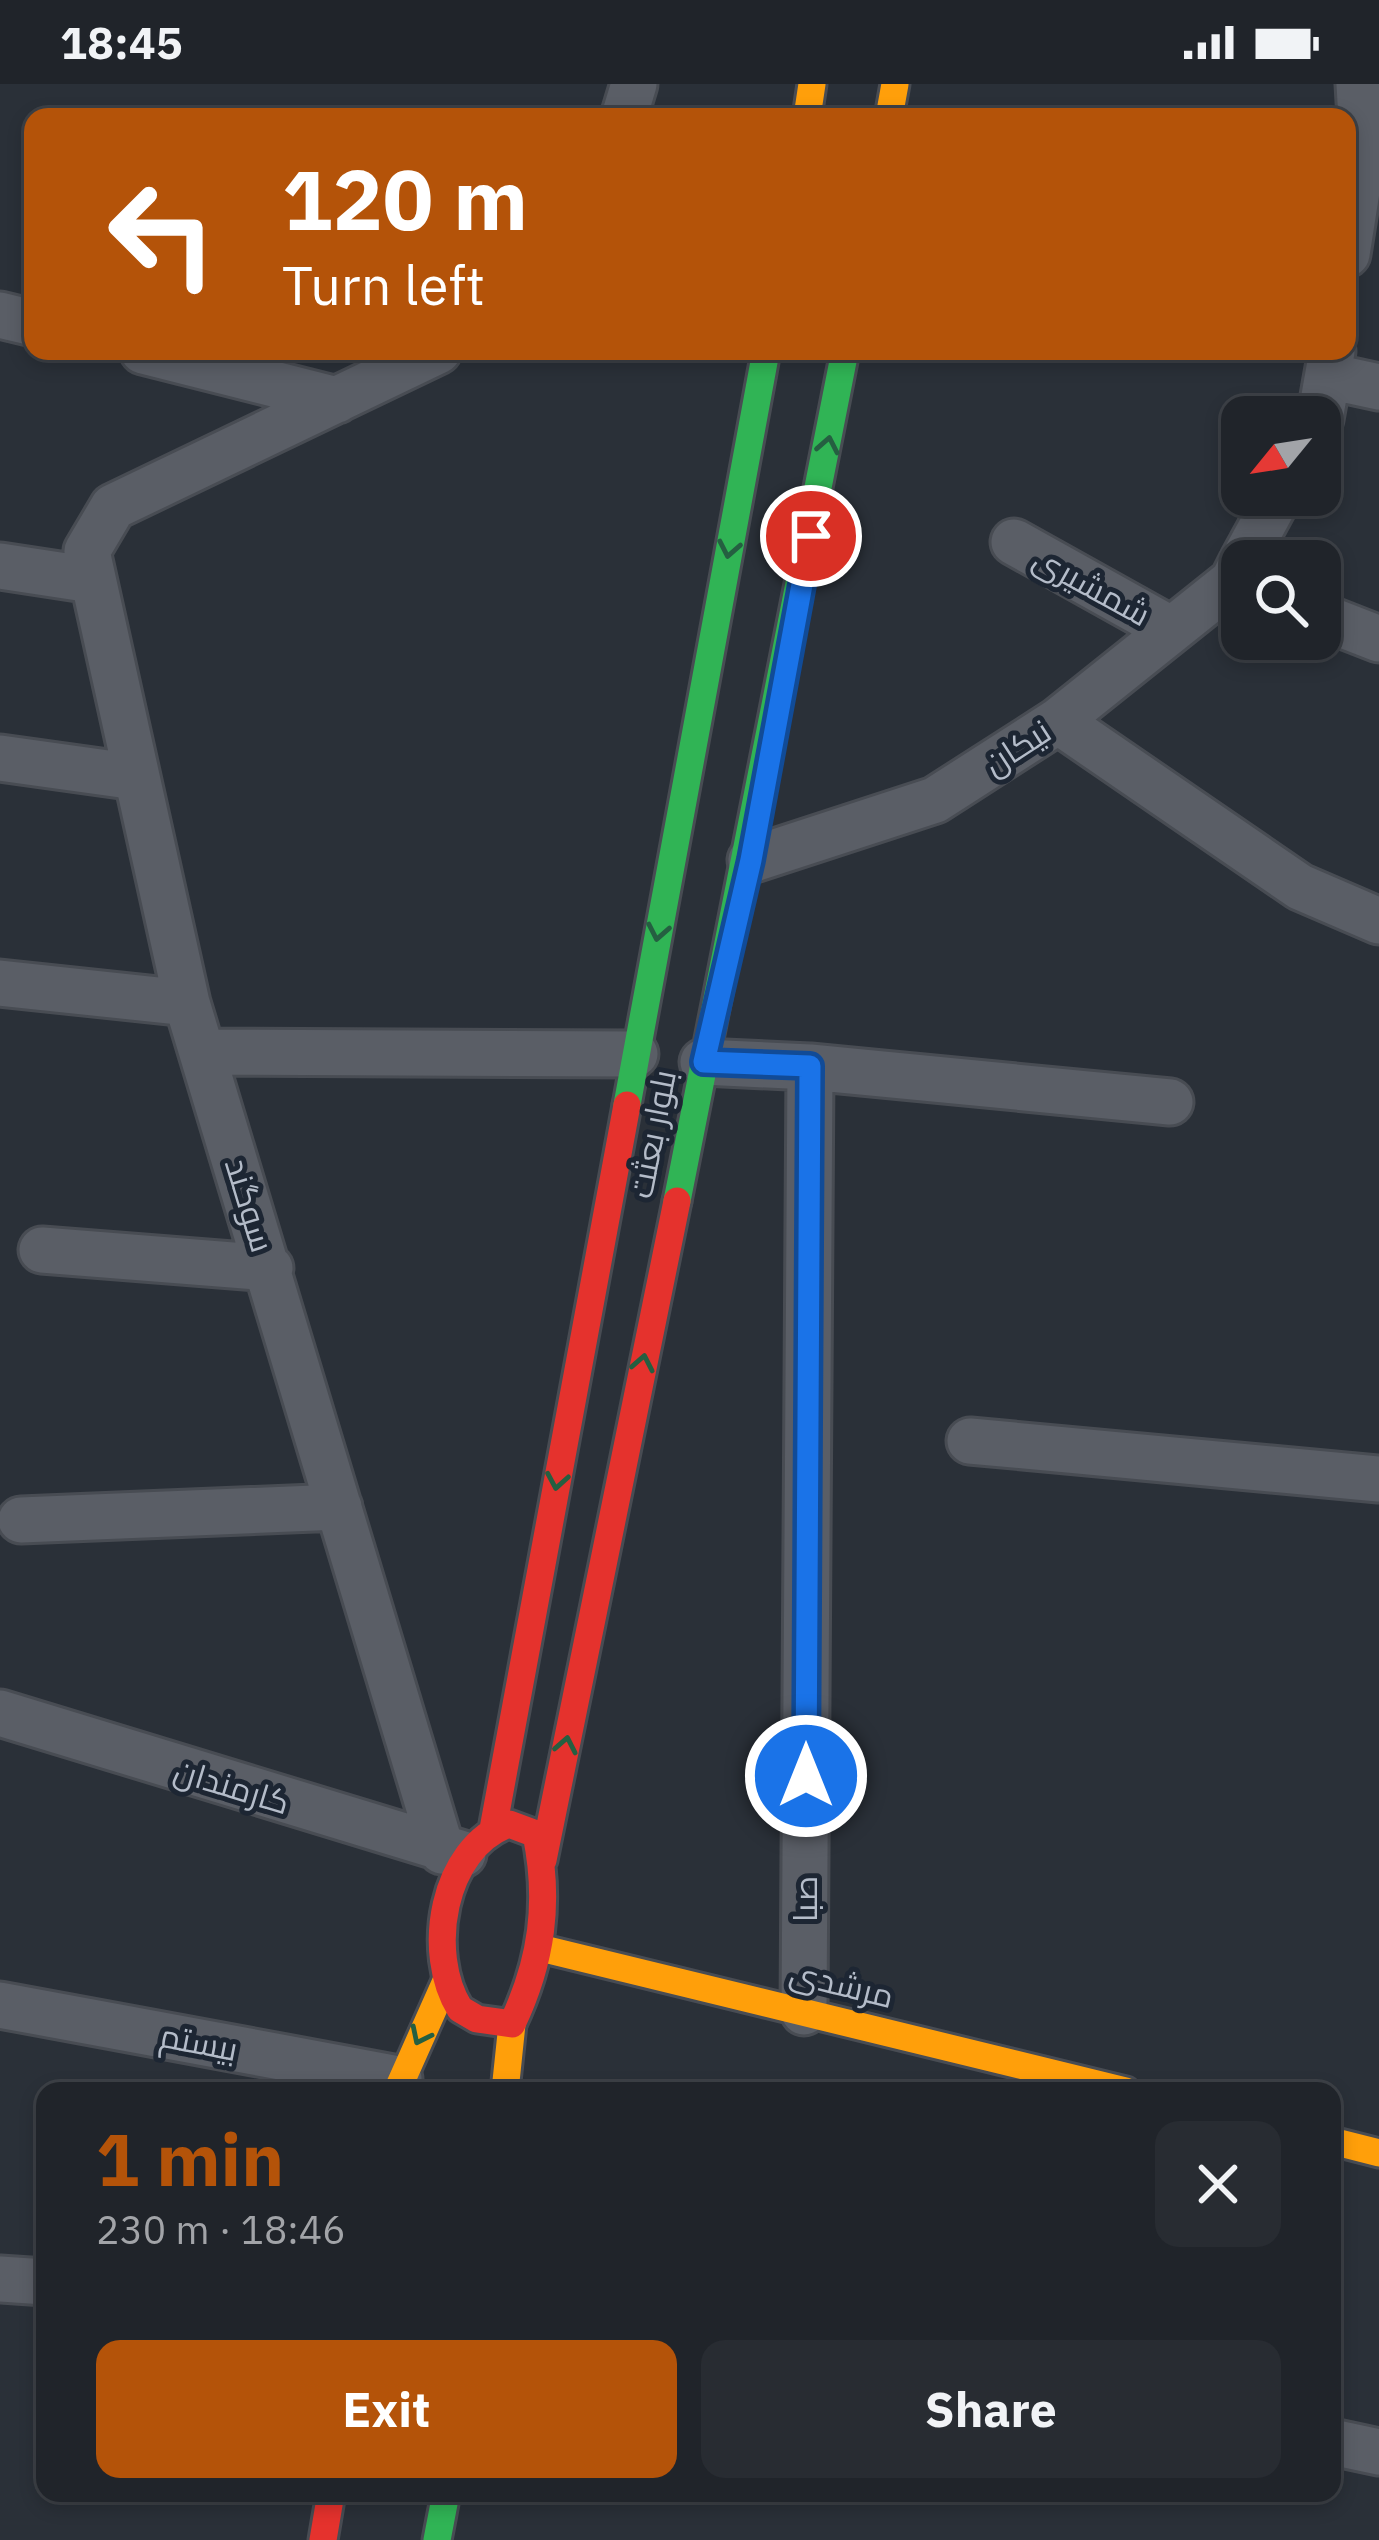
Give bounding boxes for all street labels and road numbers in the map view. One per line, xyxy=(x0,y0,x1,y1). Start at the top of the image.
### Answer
street label: شمشیری xyxy=(1026,536,1158,635)
street label: نیکان xyxy=(975,709,1059,784)
street label: بلوار بعثت xyxy=(618,1066,685,1202)
street label: سوگند xyxy=(216,1153,285,1257)
street label: کارمندان xyxy=(169,1748,295,1823)
street label: صبا xyxy=(783,1876,826,1922)
street label: مرشدی xyxy=(786,1950,899,2017)
street label: بیستم xyxy=(156,2013,242,2072)

